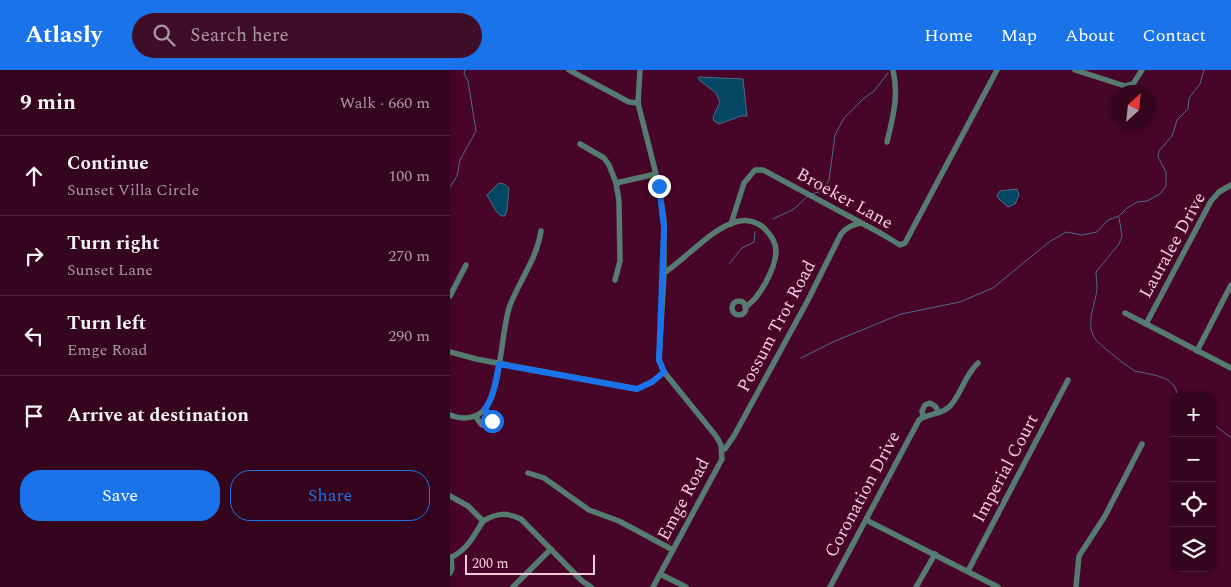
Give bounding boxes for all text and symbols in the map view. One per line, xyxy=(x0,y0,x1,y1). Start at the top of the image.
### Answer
search box xyxy=(132,13,482,58)
text: Atlasly xyxy=(25,17,102,53)
icon: search xyxy=(150,21,178,49)
text: Search here xyxy=(190,21,289,50)
text: Home xyxy=(924,22,973,49)
text: Map xyxy=(1001,22,1037,49)
text: About xyxy=(1065,22,1115,49)
text: Contact xyxy=(1143,22,1206,49)
north arrow xyxy=(1111,85,1156,130)
text: 9 min xyxy=(20,87,76,119)
text: Walk · 660 m xyxy=(339,91,430,115)
text: Continue xyxy=(67,149,149,178)
street label: Broeker Lane xyxy=(791,161,898,236)
icon: ahead xyxy=(20,162,48,190)
text: 100 m xyxy=(388,164,430,188)
route end xyxy=(648,175,671,198)
text: Sunset Villa Circle xyxy=(67,178,199,202)
street label: Lauralee Drive xyxy=(1132,187,1213,303)
text: Turn right xyxy=(67,229,160,258)
icon: right xyxy=(20,242,48,270)
text: 270 m xyxy=(388,244,430,268)
street label: Possum Trot Road xyxy=(730,255,823,397)
text: Sunset Lane xyxy=(67,258,153,282)
text: Turn left xyxy=(67,309,146,338)
icon: left xyxy=(20,322,48,350)
text: 290 m xyxy=(388,324,430,348)
text: Emge Road xyxy=(67,338,148,362)
map controls xyxy=(1171,392,1216,572)
button: + xyxy=(1171,392,1216,437)
text: Arrive at destination xyxy=(67,401,249,430)
icon: arrive xyxy=(20,402,48,430)
street label: Imperial Court xyxy=(966,409,1045,527)
route start xyxy=(481,410,504,433)
street label: Coronation Drive xyxy=(818,426,907,562)
button: − xyxy=(1171,437,1216,482)
street label: Emge Road xyxy=(650,453,717,546)
button: Save xyxy=(20,470,220,521)
button: Share xyxy=(230,470,430,521)
button: locate xyxy=(1171,482,1216,527)
button: layers xyxy=(1171,527,1216,572)
scale bar xyxy=(465,552,595,575)
text: 200 m xyxy=(472,553,509,574)

